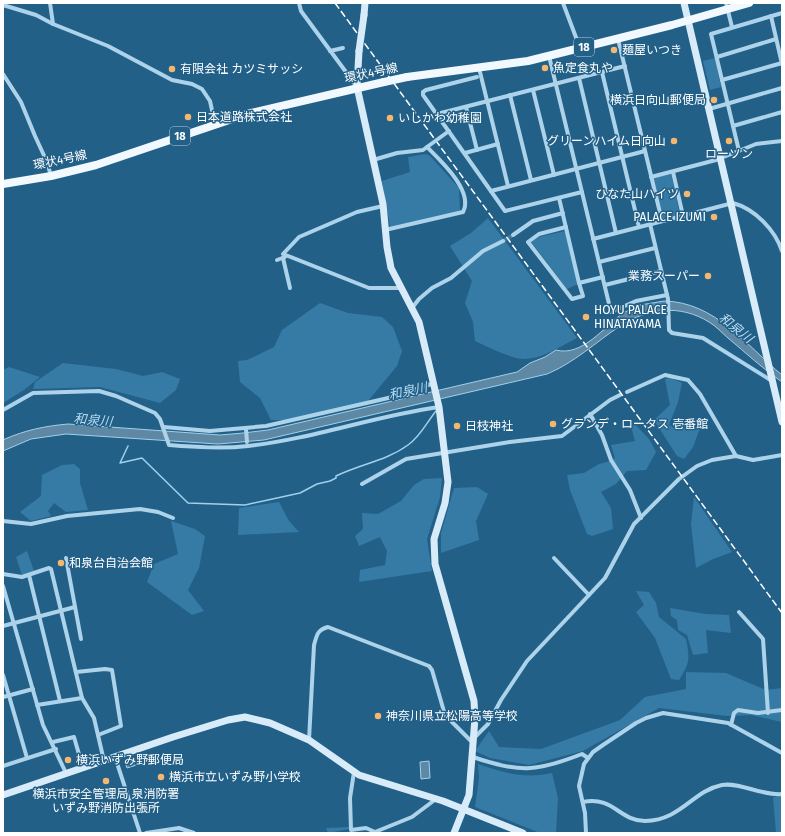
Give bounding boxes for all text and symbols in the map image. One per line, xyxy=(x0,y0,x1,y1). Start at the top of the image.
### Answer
road number: 18 xyxy=(574,38,594,56)
place label: 麺屋いつき xyxy=(622,43,682,57)
marker: 麺屋いつき xyxy=(609,45,619,55)
street label: 環状4号線 xyxy=(343,60,399,86)
place label: 魚定食丸や xyxy=(553,61,613,75)
place label: 有限会社 カツミサッシ xyxy=(180,62,303,76)
marker: 魚定食丸や xyxy=(540,63,550,73)
marker: 有限会社 カツミサッシ xyxy=(167,64,177,74)
place label: 横浜日向山郵便局 xyxy=(610,93,706,107)
marker: 横浜日向山郵便局 xyxy=(709,95,719,105)
place label: 日本道路株式会社 xyxy=(196,110,292,124)
place label: いしかわ幼稚園 xyxy=(398,111,482,125)
marker: 日本道路株式会社 xyxy=(183,112,193,122)
marker: いしかわ幼稚園 xyxy=(385,113,395,123)
road number: 18 xyxy=(170,127,190,145)
place label: グリーンハイム日向山 xyxy=(547,134,666,148)
marker: グリーンハイム日向山 xyxy=(669,136,679,146)
marker: ローソン xyxy=(724,136,734,146)
street label: 環状4号線 xyxy=(32,147,88,173)
place label: ローソン xyxy=(705,147,753,161)
place label: ひなた山ハイツ xyxy=(595,187,679,201)
marker: ひなた山ハイツ xyxy=(682,189,692,199)
place label: PALACE IZUMI xyxy=(633,210,706,224)
marker: PALACE IZUMI xyxy=(709,212,719,222)
place label: 業務スーパー xyxy=(628,269,700,283)
marker: 業務スーパー xyxy=(703,271,713,281)
place label: HOYU PALACE HINATAYAMA xyxy=(594,303,667,331)
water label: 和泉川 xyxy=(716,310,757,347)
marker: HOYU PALACE HINATAYAMA xyxy=(581,312,591,322)
water label: 和泉川 xyxy=(387,379,431,402)
water label: 和泉川 xyxy=(73,411,115,429)
place label: グランデ・ロータス 壱番館 xyxy=(561,417,708,431)
place label: 日枝神社 xyxy=(465,419,513,433)
marker: グランデ・ロータス 壱番館 xyxy=(548,419,558,429)
marker: 日枝神社 xyxy=(452,421,462,431)
place label: 和泉台自治会館 xyxy=(69,556,153,570)
marker: 和泉台自治会館 xyxy=(56,558,66,568)
place label: 神奈川県立松陽高等学校 xyxy=(386,709,518,723)
marker: 神奈川県立松陽高等学校 xyxy=(373,711,383,721)
place label: 横浜いずみ野郵便局 xyxy=(76,753,184,767)
marker: 横浜いずみ野郵便局 xyxy=(63,755,73,765)
place label: 横浜市立いずみ野小学校 xyxy=(169,770,301,784)
marker: 横浜市立いずみ野小学校 xyxy=(156,772,166,782)
marker: 横浜市安全管理局 泉消防署 いずみ野消防出張所 xyxy=(101,776,111,786)
place label: 横浜市安全管理局 泉消防署 いずみ野消防出張所 xyxy=(32,787,180,815)

